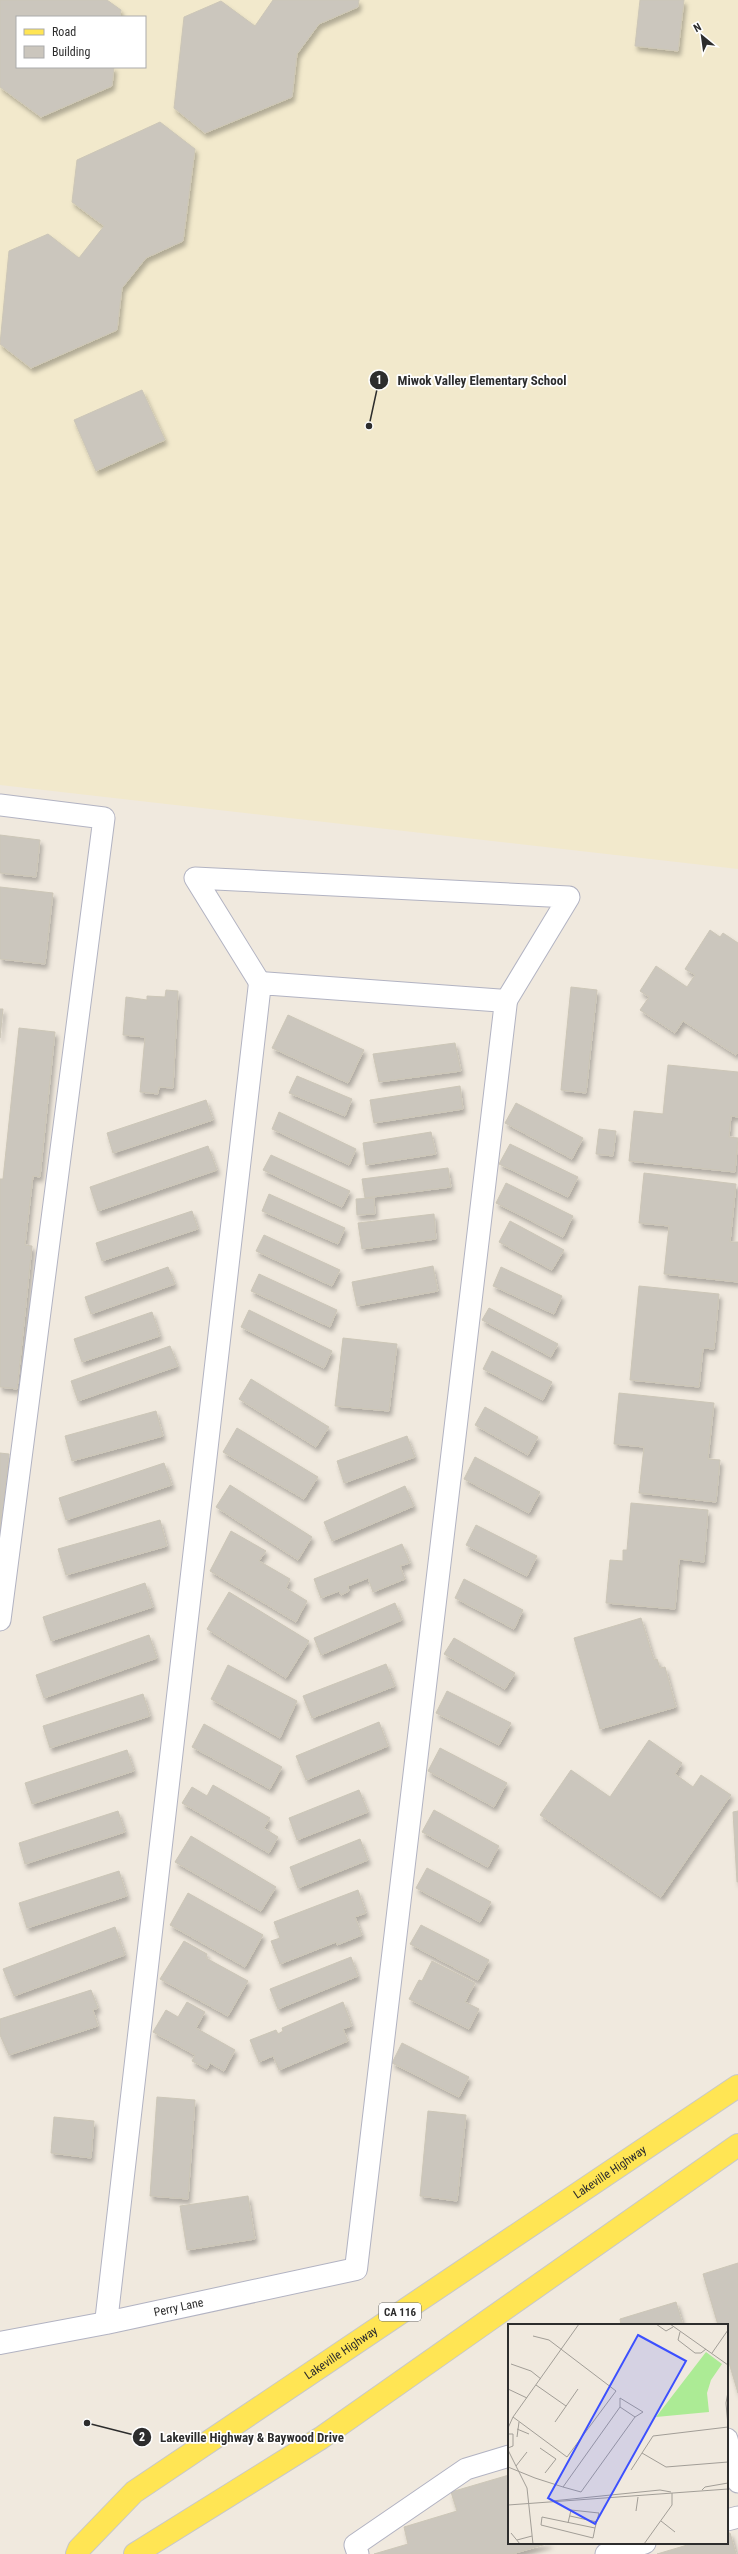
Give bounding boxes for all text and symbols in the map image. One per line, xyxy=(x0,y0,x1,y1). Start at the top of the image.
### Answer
legend xyxy=(16,16,146,68)
north arrow xyxy=(682,16,722,56)
text: N xyxy=(691,20,704,35)
text: Road xyxy=(52,25,76,39)
text: Building xyxy=(52,45,90,59)
callout: Miwok Valley Elementary School xyxy=(369,368,574,393)
text: 1 xyxy=(376,373,382,387)
text: Miwok Valley Elementary School xyxy=(398,373,566,388)
street label: Lakeville Highway xyxy=(571,2143,649,2202)
street label: Perry Lane xyxy=(152,2295,205,2320)
road number: CA 116 xyxy=(379,2303,421,2321)
street label: Lakeville Highway xyxy=(302,2323,380,2382)
inset map xyxy=(508,2324,728,2544)
callout: Lakeville Highway & Baywood Drive xyxy=(132,2425,352,2450)
text: 2 xyxy=(139,2430,145,2444)
text: Lakeville Highway & Baywood Drive xyxy=(160,2430,344,2445)

